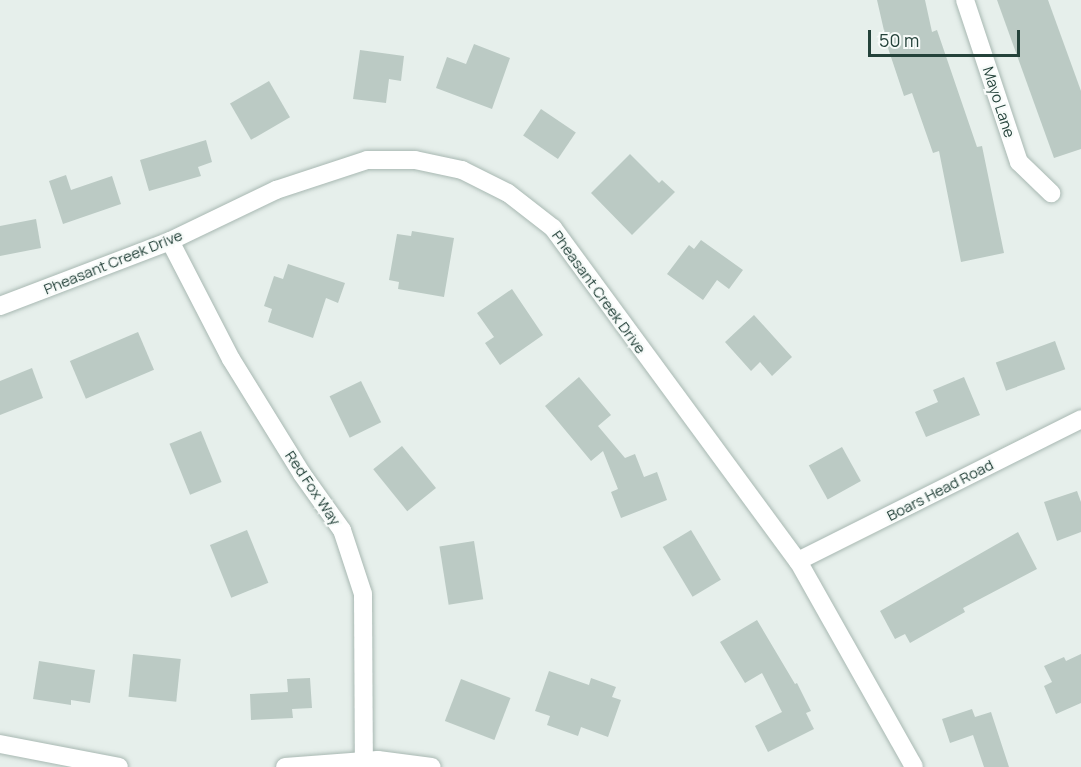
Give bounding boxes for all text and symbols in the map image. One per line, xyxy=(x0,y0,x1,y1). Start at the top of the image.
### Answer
scale bar xyxy=(871,18,1022,56)
text: 50 m xyxy=(879,28,919,52)
street label: Mayo Lane xyxy=(979,64,1019,140)
street label: Pheasant Creek Drive xyxy=(41,226,185,298)
street label: Pheasant Creek Drive xyxy=(548,227,650,357)
street label: Red Fox Way xyxy=(281,447,345,529)
street label: Boars Head Road xyxy=(884,455,996,525)

